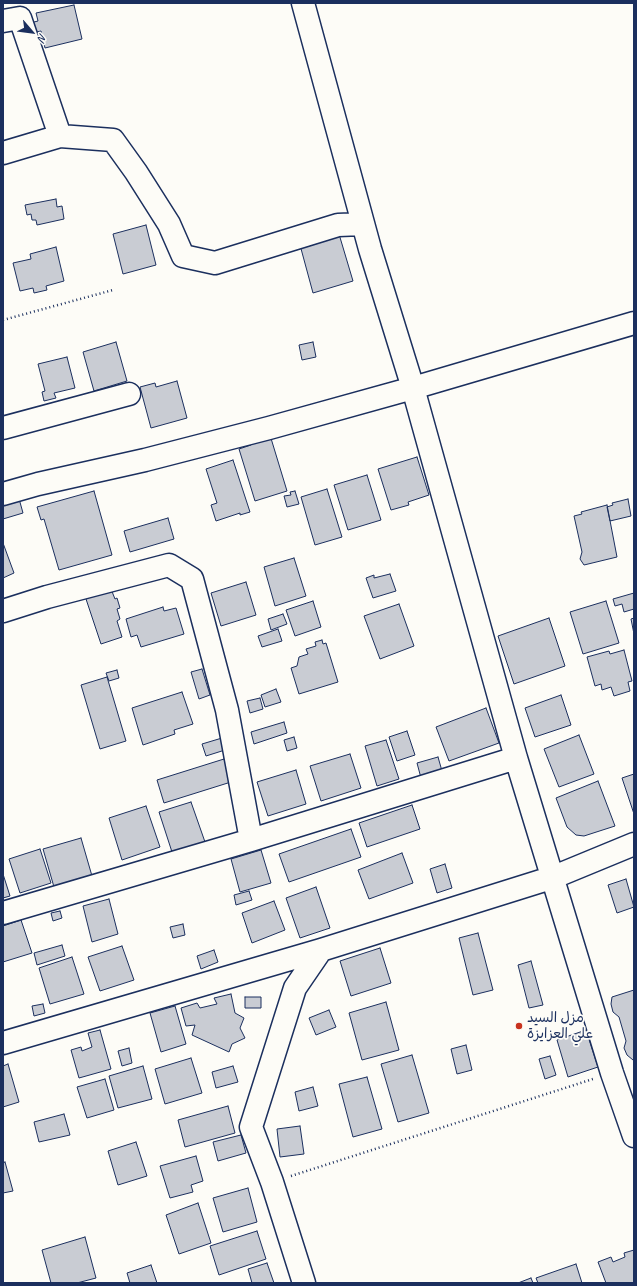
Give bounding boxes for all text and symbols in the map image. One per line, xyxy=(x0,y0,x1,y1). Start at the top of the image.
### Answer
north arrow xyxy=(12,12,52,52)
text: N xyxy=(35,31,50,44)
place label: مزل السيد علي العزايزة xyxy=(527,1010,593,1042)
marker: مزل السيد علي العزايزة xyxy=(514,1021,524,1031)

